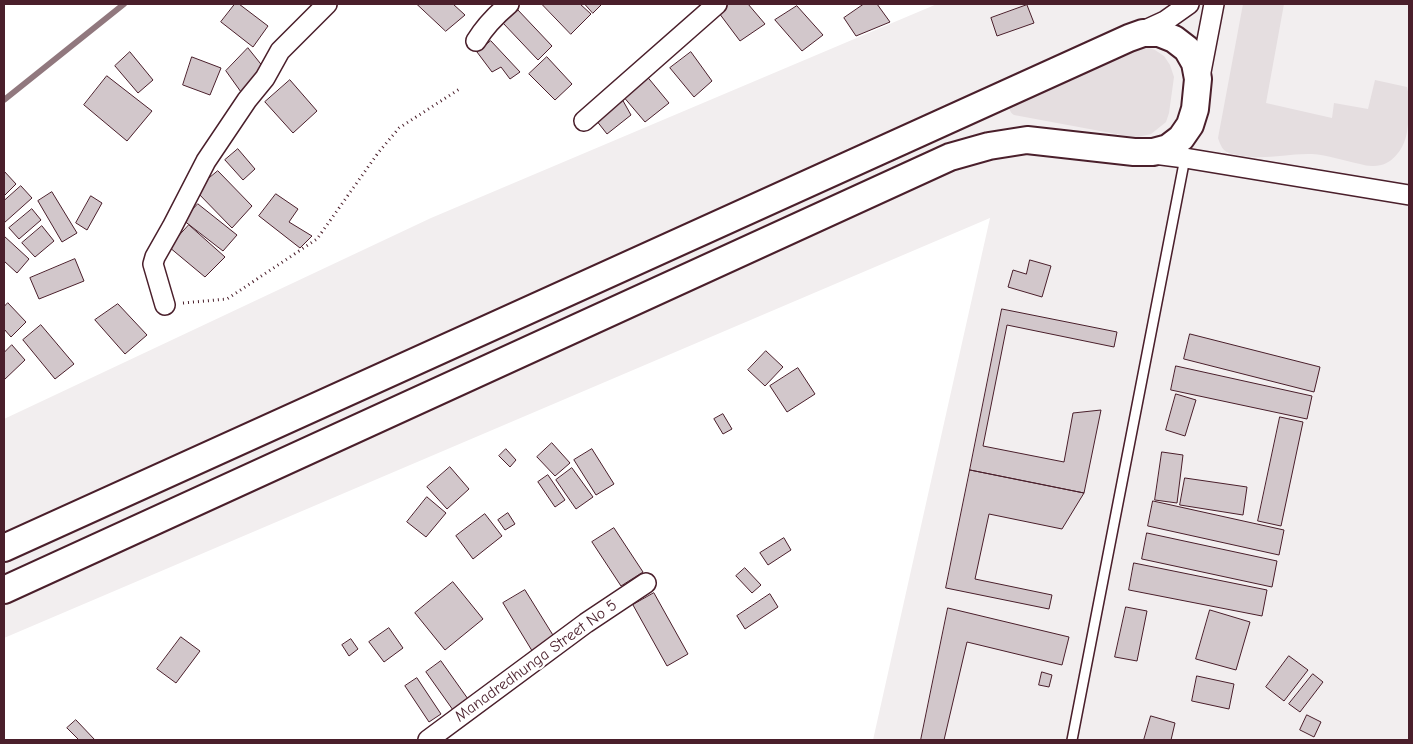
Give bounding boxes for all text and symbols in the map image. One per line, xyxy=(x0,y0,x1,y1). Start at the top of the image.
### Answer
street label: Manadredhunga Street No 5 xyxy=(451,596,621,726)

